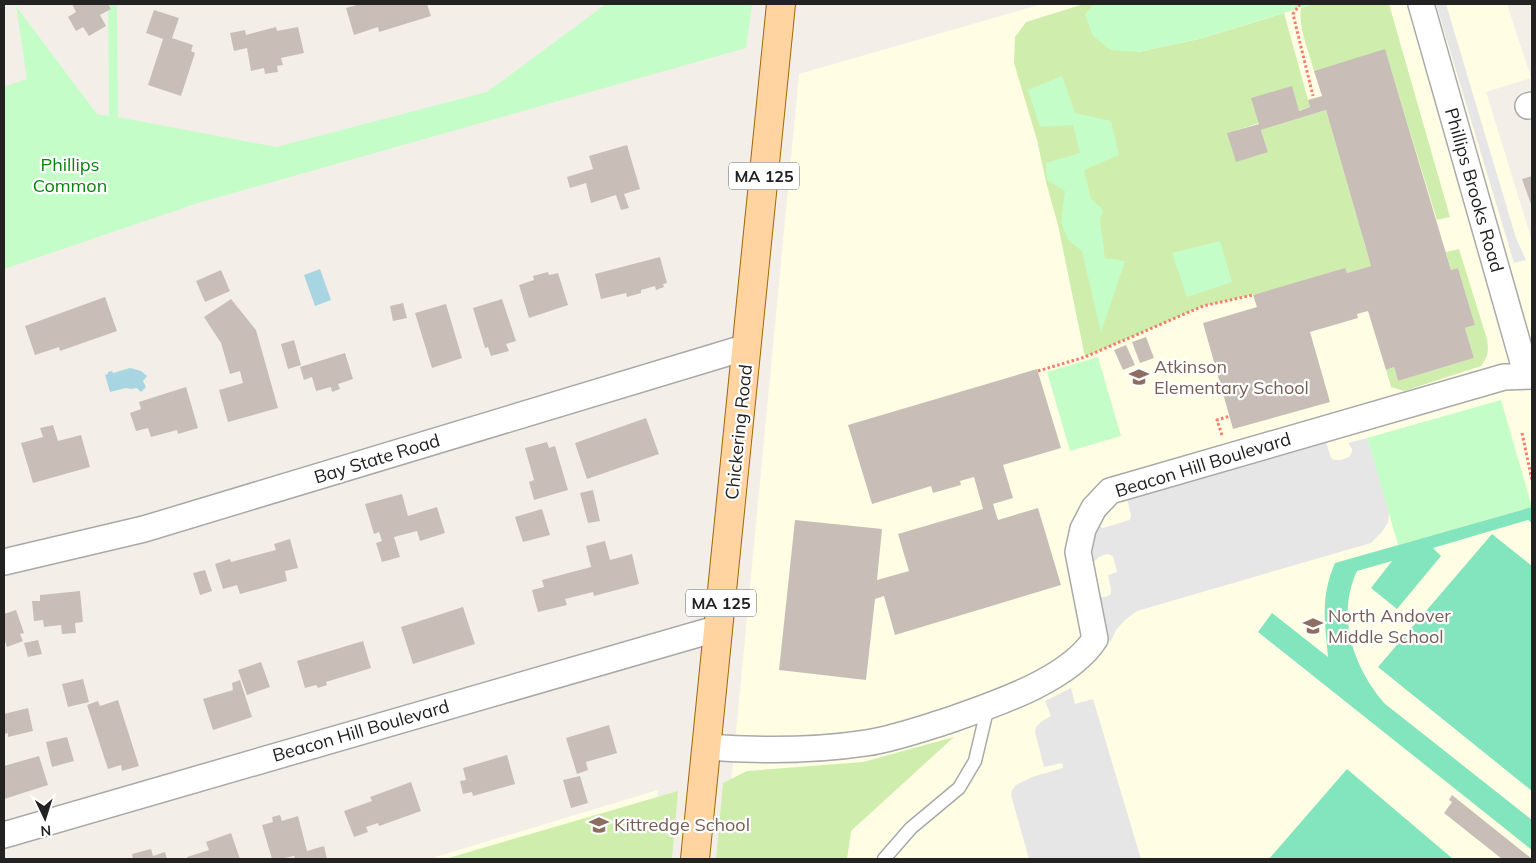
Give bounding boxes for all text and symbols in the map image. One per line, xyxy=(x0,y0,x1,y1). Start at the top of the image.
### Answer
street label: Phillips Brooks Road xyxy=(1440,105,1509,275)
park label: Phillips Common xyxy=(33,153,107,197)
road number: MA 125 xyxy=(729,162,799,190)
place label: Atkinson Elementary School xyxy=(1154,355,1309,399)
street label: Chickering Road xyxy=(720,363,757,501)
school or university icon: Atkinson Elementary School xyxy=(1128,366,1150,388)
street label: Beacon Hill Boulevard xyxy=(1112,427,1294,502)
street label: Bay State Road xyxy=(311,428,443,489)
road number: MA 125 xyxy=(686,590,756,616)
place label: North Andover Middle School xyxy=(1328,604,1451,648)
school or university icon: North Andover Middle School xyxy=(1302,615,1324,637)
street label: Beacon Hill Boulevard xyxy=(270,694,452,767)
north arrow xyxy=(20,793,70,843)
place label: Kittredge School xyxy=(614,813,750,836)
school or university icon: Kittredge School xyxy=(588,814,610,836)
text: N xyxy=(40,822,52,840)

